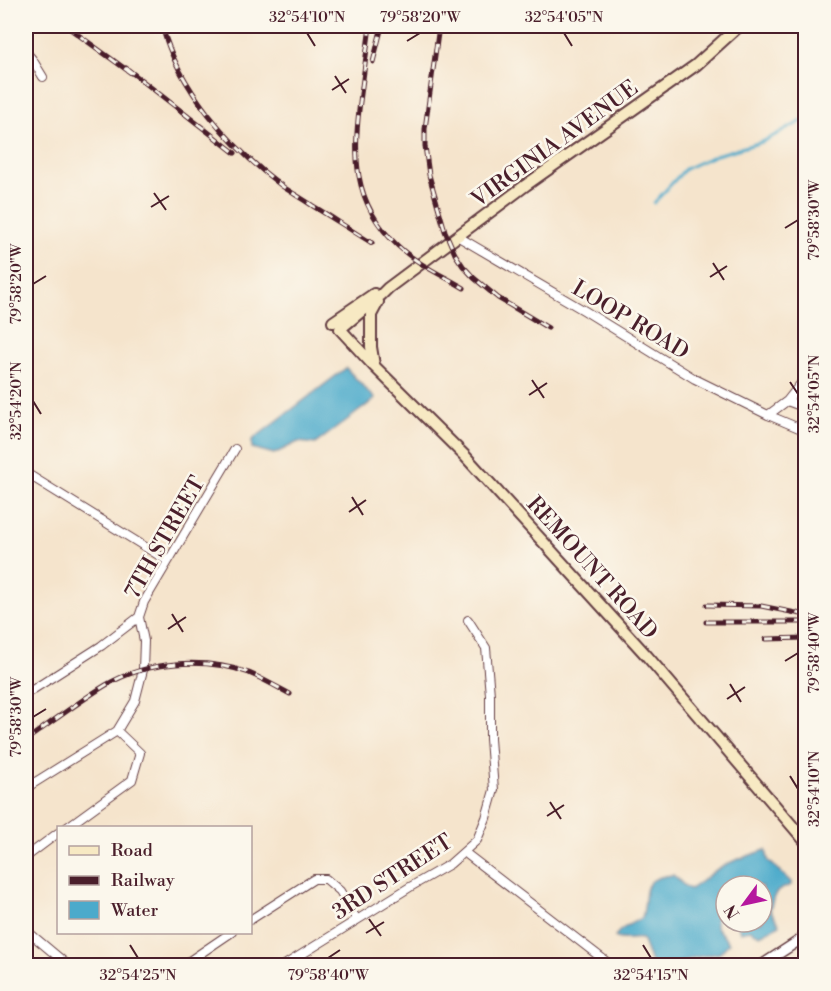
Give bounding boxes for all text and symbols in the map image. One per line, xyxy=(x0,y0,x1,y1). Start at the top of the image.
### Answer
text: 32°54'10"N xyxy=(269,8,345,27)
text: 79°58'20"W xyxy=(380,8,461,27)
text: 32°54'05"N xyxy=(525,8,603,27)
street label: VIRGINIA AVENUE xyxy=(466,75,643,214)
text: 79°58'30"W xyxy=(805,179,824,260)
text: 79°58'20"W xyxy=(7,243,26,324)
street label: LOOP ROAD xyxy=(567,275,694,366)
text: 32°54'05"N xyxy=(805,355,824,433)
text: 32°54'20"N xyxy=(7,362,26,440)
street label: 7TH STREET xyxy=(119,471,211,604)
street label: REMOUNT ROAD xyxy=(521,491,663,645)
text: 79°58'40"W xyxy=(805,612,824,694)
text: 79°58'30"W xyxy=(7,676,26,757)
text: 32°54'10"N xyxy=(805,751,824,827)
legend xyxy=(57,826,252,934)
street label: 3RD STREET xyxy=(328,828,458,926)
text: Road xyxy=(111,839,154,862)
text: Railway xyxy=(111,869,175,892)
north arrow xyxy=(714,874,774,934)
text: Water xyxy=(110,899,159,922)
text: N xyxy=(720,901,744,922)
text: 32°54'25"N xyxy=(99,966,177,985)
text: 79°58'40"W xyxy=(287,966,369,985)
text: 32°54'15"N xyxy=(614,966,688,985)

